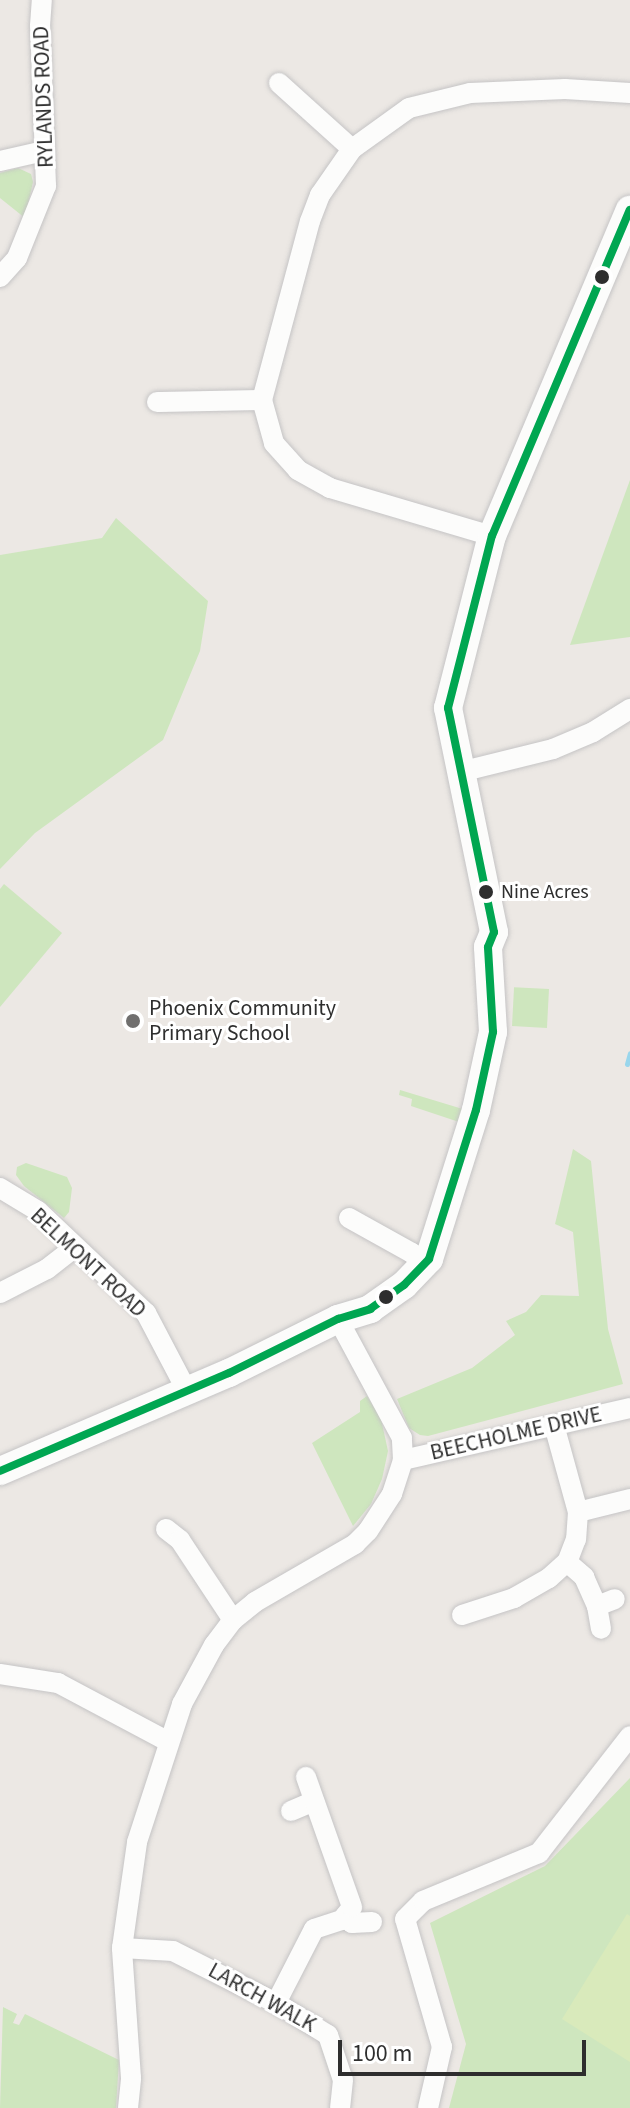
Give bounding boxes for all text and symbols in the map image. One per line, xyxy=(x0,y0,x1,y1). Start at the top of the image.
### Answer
street label: RYLANDS ROAD xyxy=(28,26,60,168)
unlabelled marker xyxy=(594,269,610,285)
place label: Nine Acres xyxy=(501,880,589,904)
marker: Nine Acres xyxy=(478,884,494,900)
place label: Phoenix Community Primary School xyxy=(149,995,336,1046)
marker: Phoenix Community Primary School xyxy=(124,1012,142,1030)
street label: BELMONT ROAD xyxy=(25,1203,151,1323)
unlabelled marker xyxy=(378,1289,394,1305)
street label: BEECHOLME DRIVE xyxy=(428,1401,604,1467)
street label: LARCH WALK xyxy=(203,1958,321,2038)
scale bar xyxy=(342,2024,590,2074)
text: 100 m xyxy=(352,2036,412,2071)

